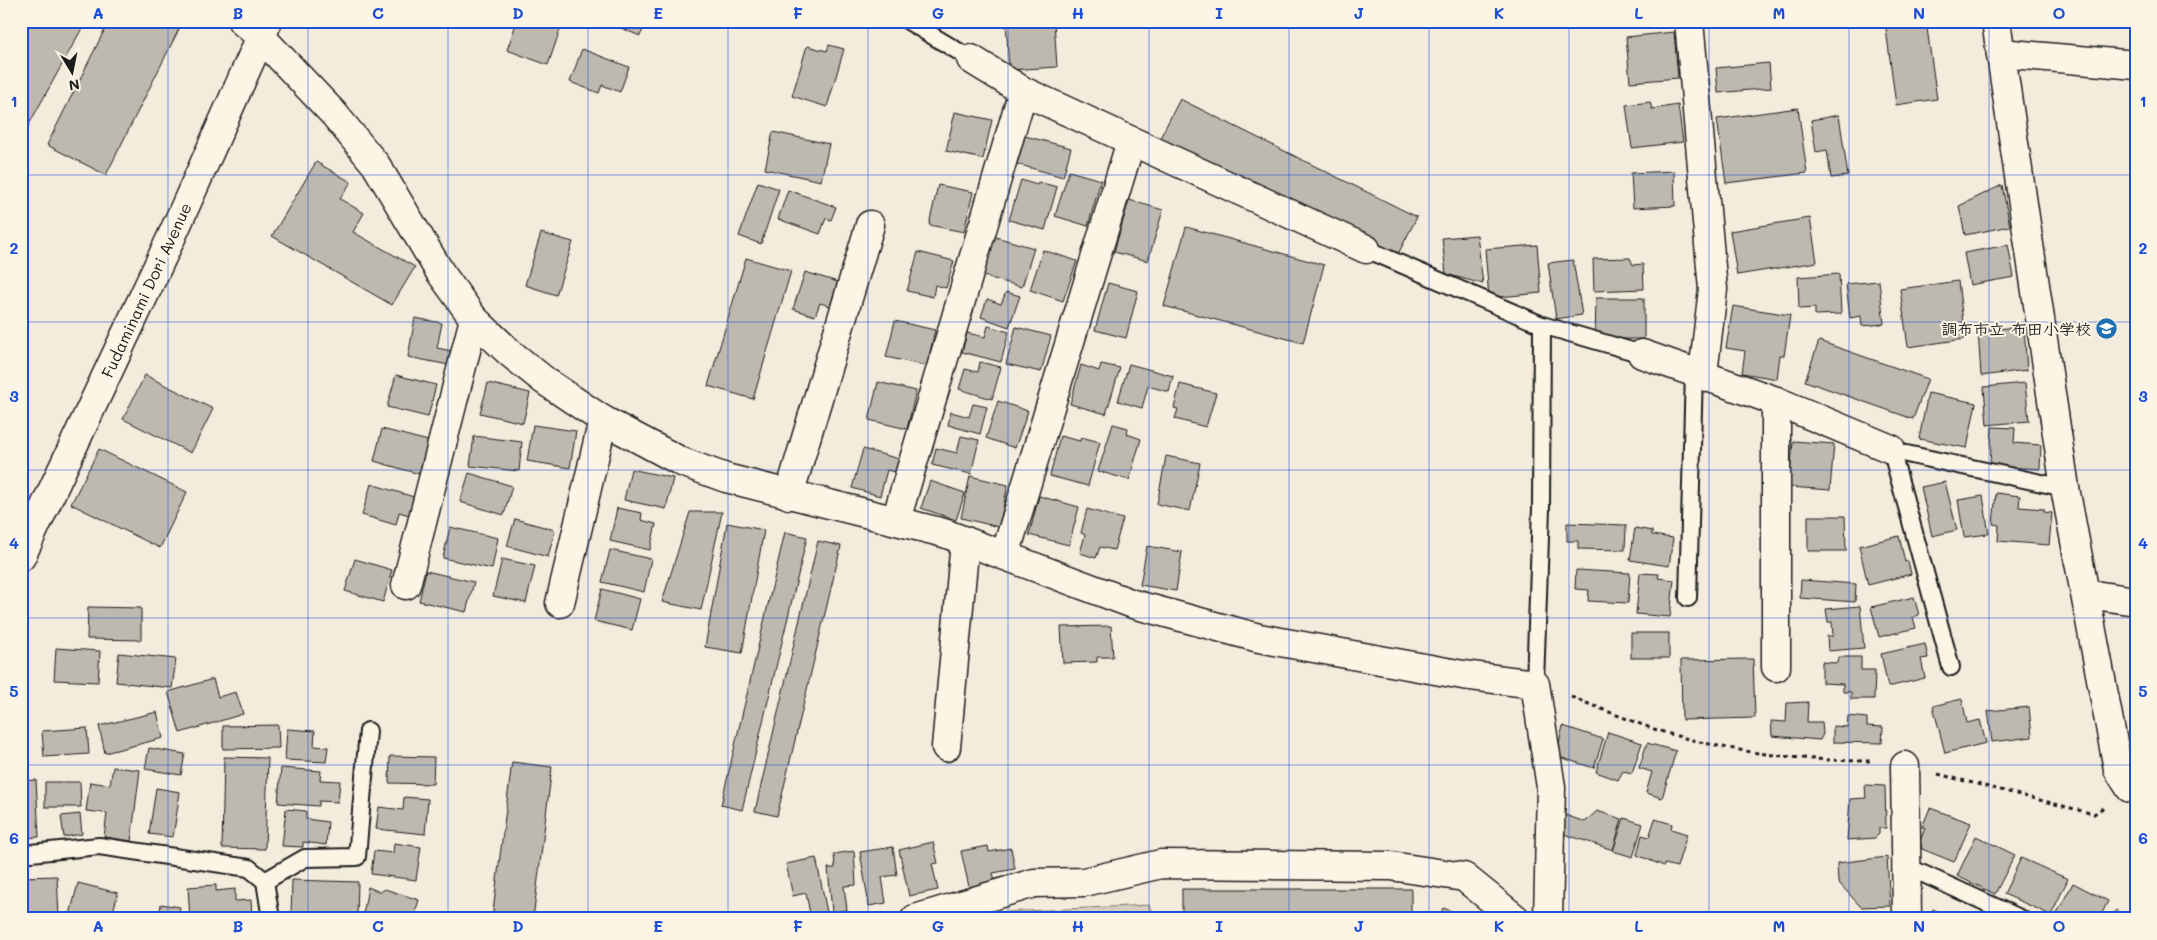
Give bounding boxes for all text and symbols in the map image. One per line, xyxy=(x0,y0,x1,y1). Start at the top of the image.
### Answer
text: A xyxy=(92,2,104,23)
text: B xyxy=(233,2,243,23)
text: C xyxy=(372,2,384,23)
text: D xyxy=(512,2,524,23)
text: E xyxy=(653,2,663,23)
text: F xyxy=(793,2,803,23)
text: G xyxy=(932,2,944,23)
text: H xyxy=(1072,2,1084,23)
text: I xyxy=(1215,2,1223,23)
text: J xyxy=(1354,2,1364,23)
text: K xyxy=(1494,2,1504,23)
text: L xyxy=(1634,2,1644,23)
text: M xyxy=(1773,2,1785,23)
text: N xyxy=(1913,2,1925,23)
text: O xyxy=(2053,2,2066,23)
north arrow xyxy=(48,48,98,98)
text: N xyxy=(67,75,81,96)
text: 1 xyxy=(10,90,18,111)
text: 1 xyxy=(2139,90,2147,111)
street label: Fudaminami Dori Avenue xyxy=(96,199,196,381)
text: 2 xyxy=(10,237,19,258)
text: 2 xyxy=(2139,237,2148,258)
school or university icon: 調布市立 布田小学校 xyxy=(2095,316,2119,340)
place label: 調布市立 布田小学校 xyxy=(1941,318,2091,339)
text: 3 xyxy=(9,385,19,406)
text: 3 xyxy=(2138,385,2148,406)
text: 4 xyxy=(9,532,19,553)
text: 4 xyxy=(2138,532,2148,553)
text: 5 xyxy=(9,680,19,701)
text: 5 xyxy=(2138,680,2148,701)
text: 6 xyxy=(9,827,19,848)
text: 6 xyxy=(2138,827,2148,848)
text: A xyxy=(92,915,104,936)
text: B xyxy=(233,915,243,936)
text: C xyxy=(372,915,384,936)
text: D xyxy=(512,915,524,936)
text: E xyxy=(653,915,663,936)
text: F xyxy=(793,915,803,936)
text: G xyxy=(932,915,944,936)
text: H xyxy=(1072,915,1084,936)
text: I xyxy=(1215,915,1223,936)
text: J xyxy=(1354,915,1364,936)
text: K xyxy=(1494,915,1504,936)
text: L xyxy=(1634,915,1644,936)
text: M xyxy=(1773,915,1785,936)
text: N xyxy=(1913,915,1925,936)
text: O xyxy=(2053,915,2066,936)

